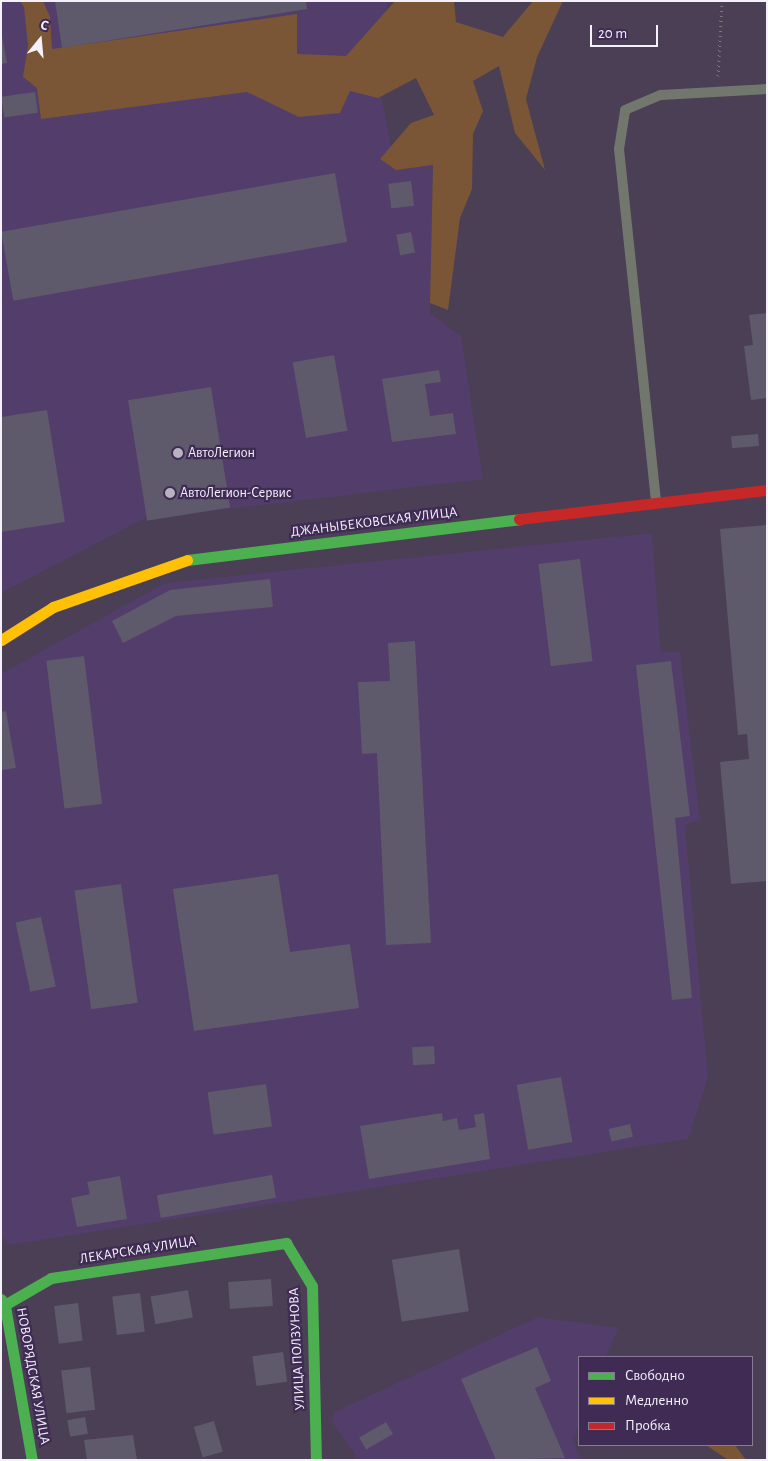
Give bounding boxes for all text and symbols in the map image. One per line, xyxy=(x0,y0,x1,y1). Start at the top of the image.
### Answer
north arrow xyxy=(15,15,65,65)
scale bar xyxy=(593,15,660,47)
text: С xyxy=(39,18,50,33)
text: 20 m xyxy=(598,26,627,41)
place label: АвтоЛегион xyxy=(188,445,255,461)
marker: АвтоЛегион xyxy=(172,447,184,459)
place label: АвтоЛегион-Сервис xyxy=(180,485,292,501)
marker: АвтоЛегион-Сервис xyxy=(164,487,176,499)
street label: ДЖАНЫБЕКОВСКАЯ УЛИЦА xyxy=(290,503,458,541)
street label: ЛЕКАРСКАЯ УЛИЦА xyxy=(79,1233,197,1267)
street label: УЛИЦА ПОЛЗУНОВА xyxy=(285,1287,309,1411)
street label: НОВОРЯДСКАЯ УЛИЦА xyxy=(13,1306,53,1446)
legend xyxy=(578,1356,753,1446)
text: Свободно xyxy=(625,1368,685,1383)
text: Медленно xyxy=(625,1393,689,1408)
text: Пробка xyxy=(625,1418,671,1433)

